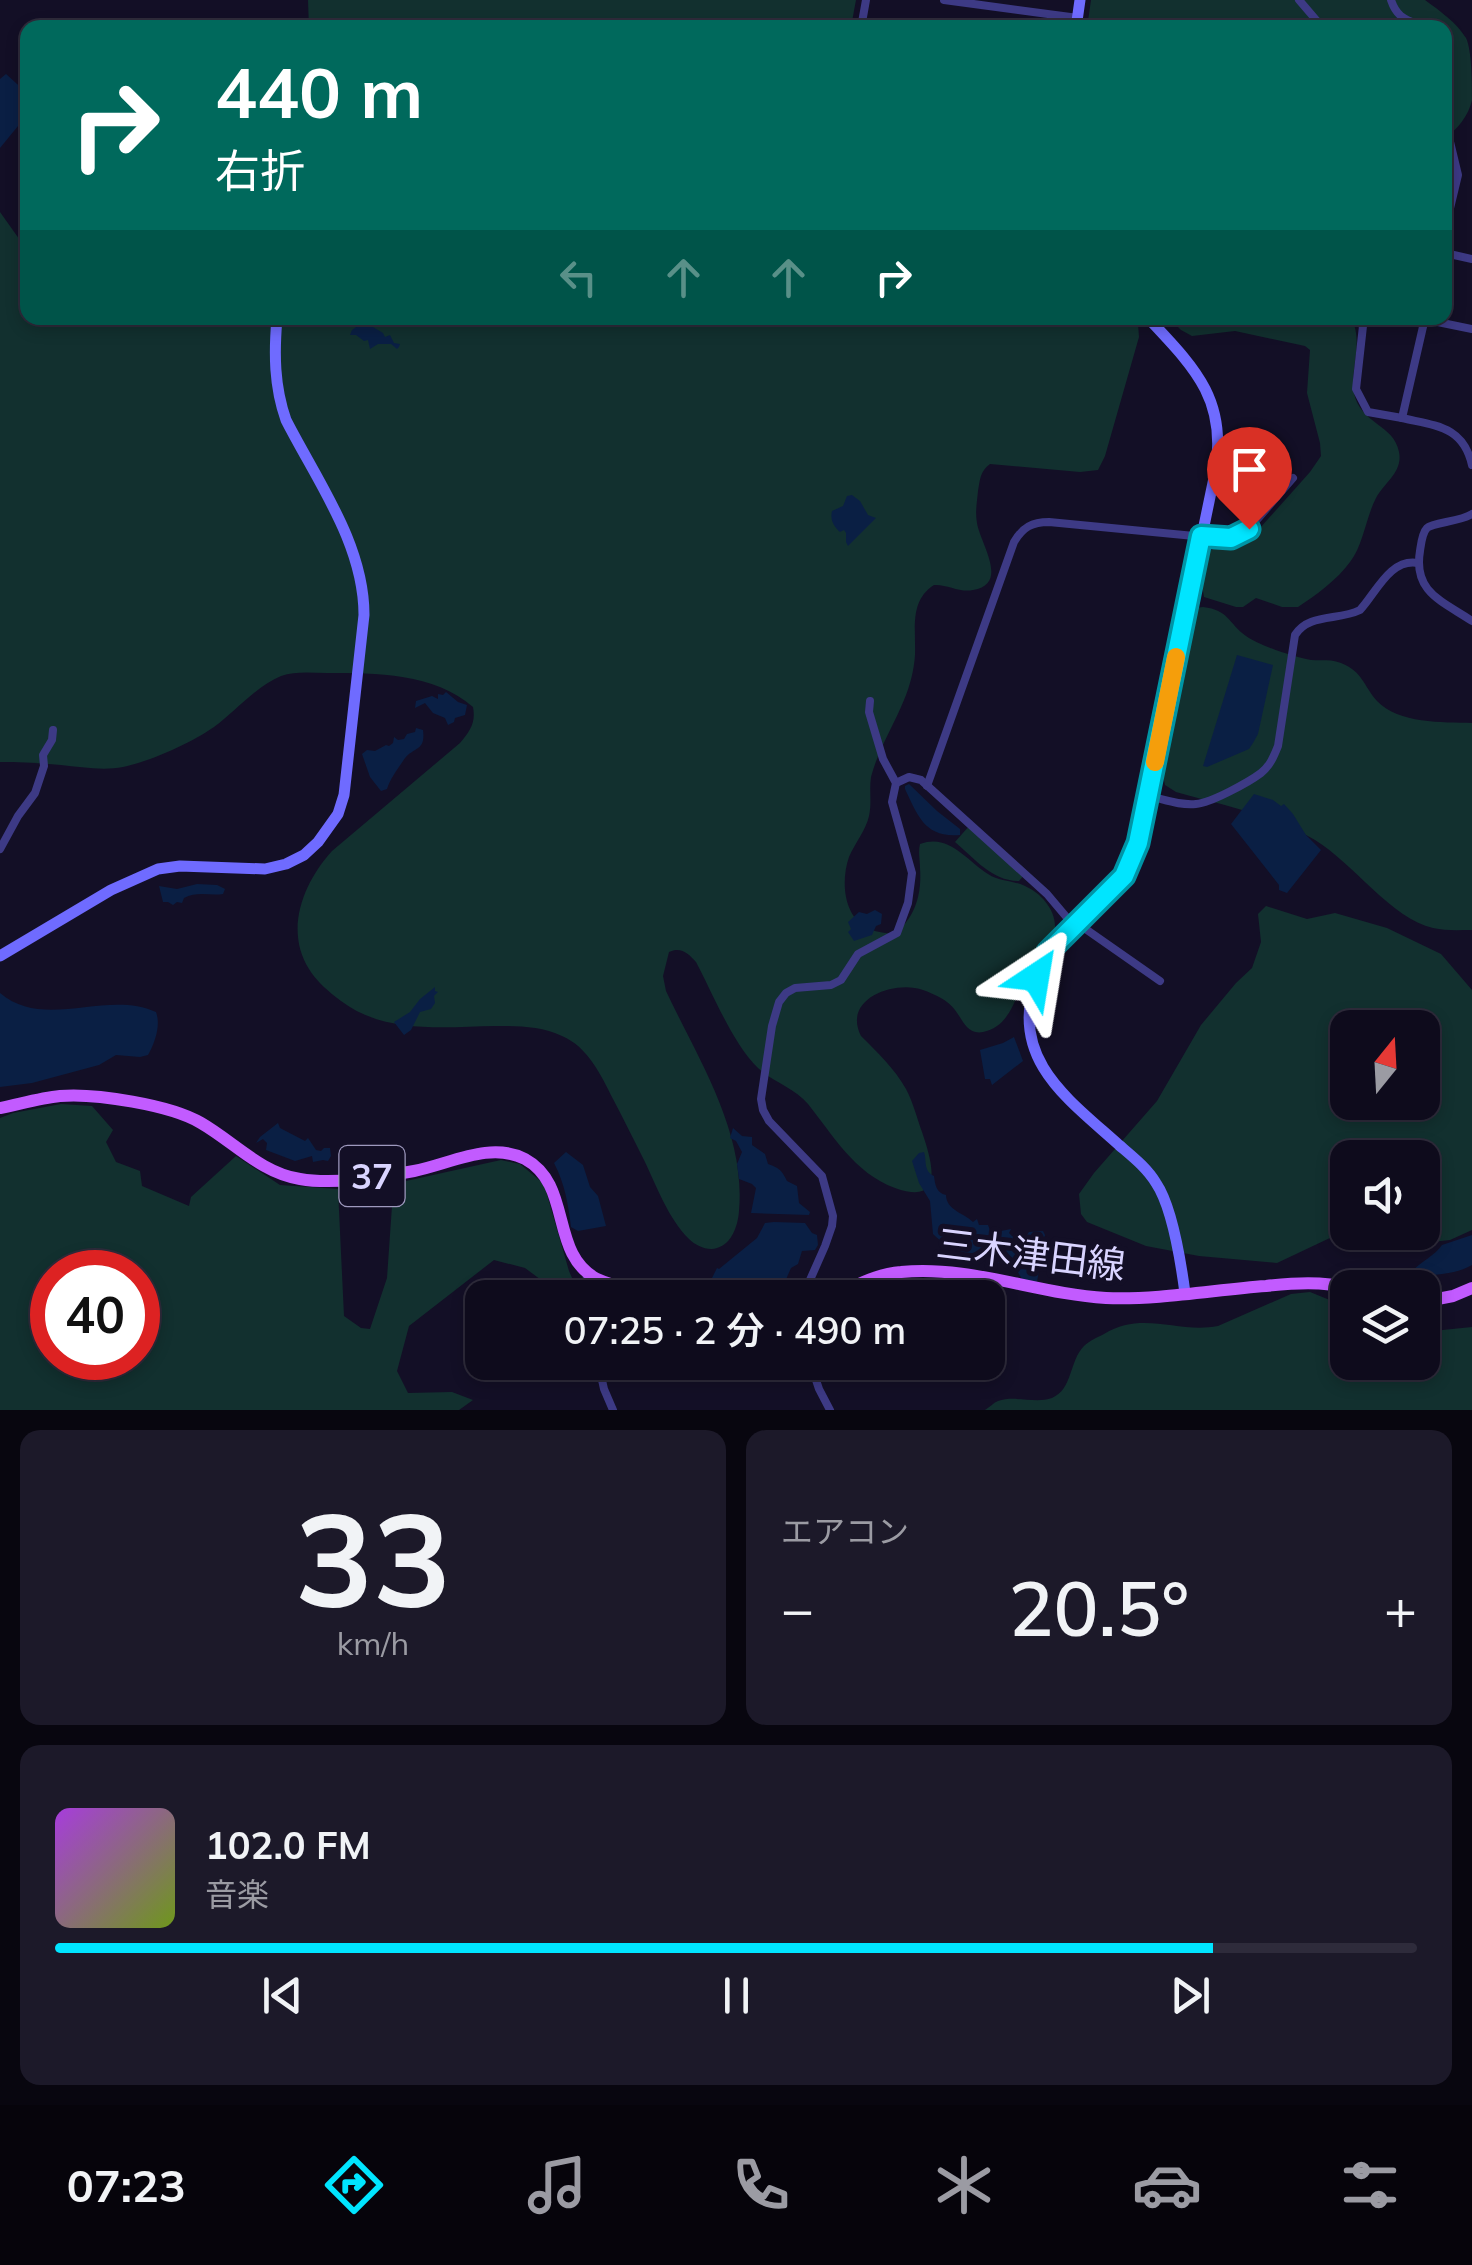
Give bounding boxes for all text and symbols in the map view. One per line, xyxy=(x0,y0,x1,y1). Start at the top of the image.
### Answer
text: 440 m xyxy=(215,48,423,136)
icon: right xyxy=(50,60,180,190)
text: 右折 xyxy=(215,142,305,198)
icon: left xyxy=(551,250,606,305)
icon: ahead xyxy=(656,250,711,305)
icon: ahead xyxy=(761,250,816,305)
icon: right xyxy=(866,250,921,305)
pin xyxy=(1207,427,1292,530)
icon: arrive xyxy=(1222,442,1277,497)
position arrow xyxy=(984,925,1088,1029)
north arrow xyxy=(1330,1010,1440,1120)
map controls xyxy=(1330,1010,1440,1380)
button: sound xyxy=(1330,1140,1440,1250)
road number: 37 xyxy=(340,1146,404,1206)
street label: 三木津田線 xyxy=(934,1219,1128,1289)
speed limit sign: 40 xyxy=(30,1250,160,1380)
button: layers xyxy=(1330,1270,1440,1380)
text: 07:25 · 2 分 · 490 m xyxy=(564,1306,906,1354)
text: 33 xyxy=(295,1476,451,1640)
text: エアコン xyxy=(781,1511,909,1551)
text: 20.5° xyxy=(1009,1561,1189,1655)
text: − xyxy=(781,1574,814,1643)
text: + xyxy=(1384,1574,1417,1643)
text: km/h xyxy=(337,1623,409,1663)
text: 102.0 FM xyxy=(205,1821,371,1869)
text: 音楽 xyxy=(205,1874,269,1914)
icon: previous xyxy=(255,1968,310,2023)
icon: pause xyxy=(709,1968,764,2023)
icon: next xyxy=(1163,1968,1218,2023)
icon: directions xyxy=(319,2150,389,2220)
icon: music xyxy=(522,2150,592,2220)
icon: phone xyxy=(726,2150,796,2220)
icon: climate xyxy=(929,2150,999,2220)
icon: car xyxy=(1132,2150,1202,2220)
icon: filters xyxy=(1335,2150,1405,2220)
text: 07:23 xyxy=(67,2157,186,2213)

